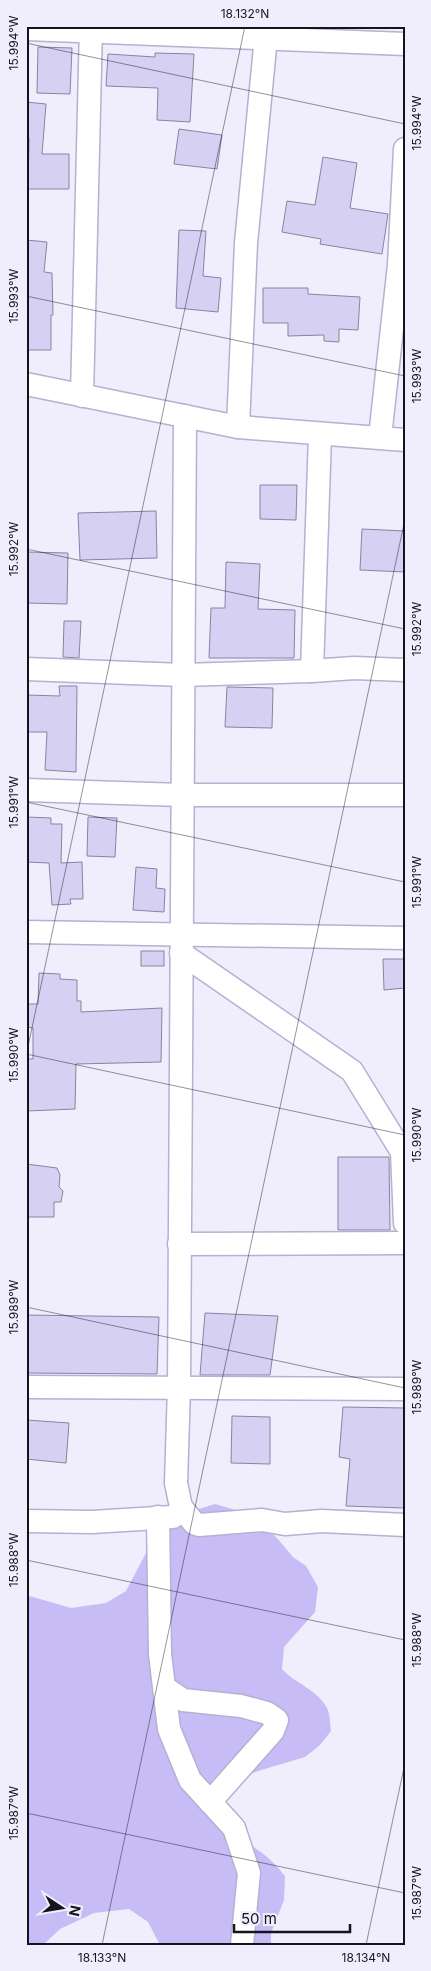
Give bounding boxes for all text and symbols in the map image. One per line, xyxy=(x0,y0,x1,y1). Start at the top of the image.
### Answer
text: 18.132°N xyxy=(221,6,269,21)
text: 15.994°W xyxy=(6,15,21,70)
text: 15.994°W xyxy=(409,95,424,150)
text: 15.993°W xyxy=(6,269,21,323)
text: 15.993°W xyxy=(409,349,424,403)
text: 15.992°W xyxy=(6,521,21,576)
text: 15.992°W xyxy=(409,601,424,656)
text: 15.991°W xyxy=(6,776,21,828)
text: 15.991°W xyxy=(409,856,424,908)
text: 15.990°W xyxy=(6,1027,21,1082)
text: 15.990°W xyxy=(409,1107,424,1162)
text: 15.989°W xyxy=(6,1279,21,1334)
text: 15.989°W xyxy=(409,1359,424,1414)
text: 15.988°W xyxy=(6,1533,21,1587)
text: 15.988°W xyxy=(409,1613,424,1667)
text: 15.987°W xyxy=(6,1786,21,1840)
text: 15.987°W xyxy=(409,1866,424,1920)
north arrow xyxy=(38,1884,88,1934)
scale bar xyxy=(234,1901,350,1933)
text: N xyxy=(66,1904,85,1918)
text: 50 m xyxy=(241,1909,277,1928)
text: 18.133°N xyxy=(78,1950,126,1965)
text: 18.134°N xyxy=(342,1950,390,1965)

